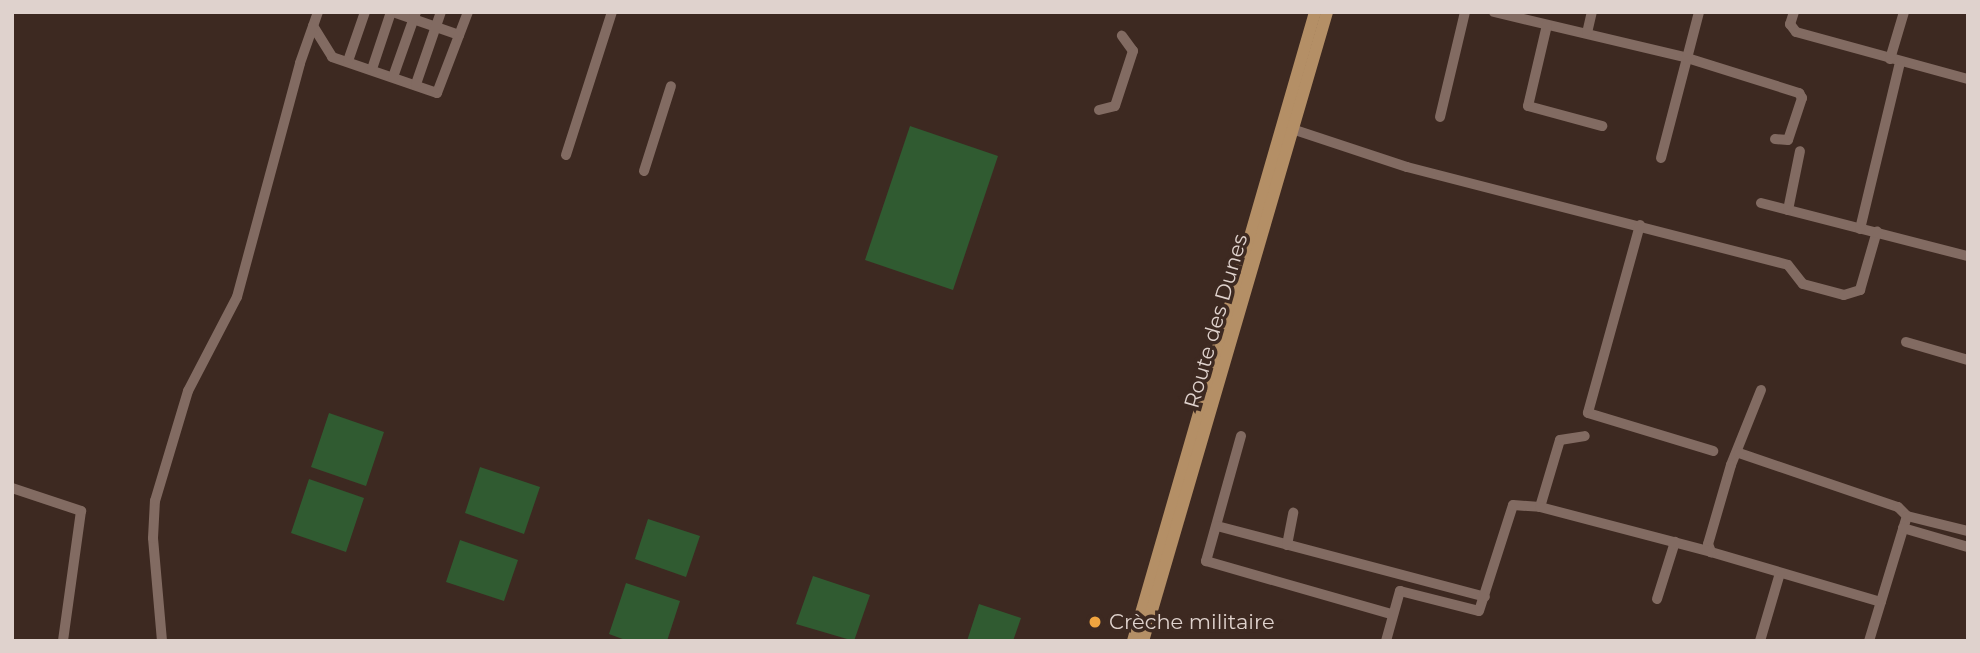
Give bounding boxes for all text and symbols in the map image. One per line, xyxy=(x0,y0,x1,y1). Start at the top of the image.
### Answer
street label: Route des Dunes xyxy=(1179,231,1253,411)
place label: Crèche militaire xyxy=(1109,609,1275,635)
marker: Crèche militaire xyxy=(1087,614,1103,630)

